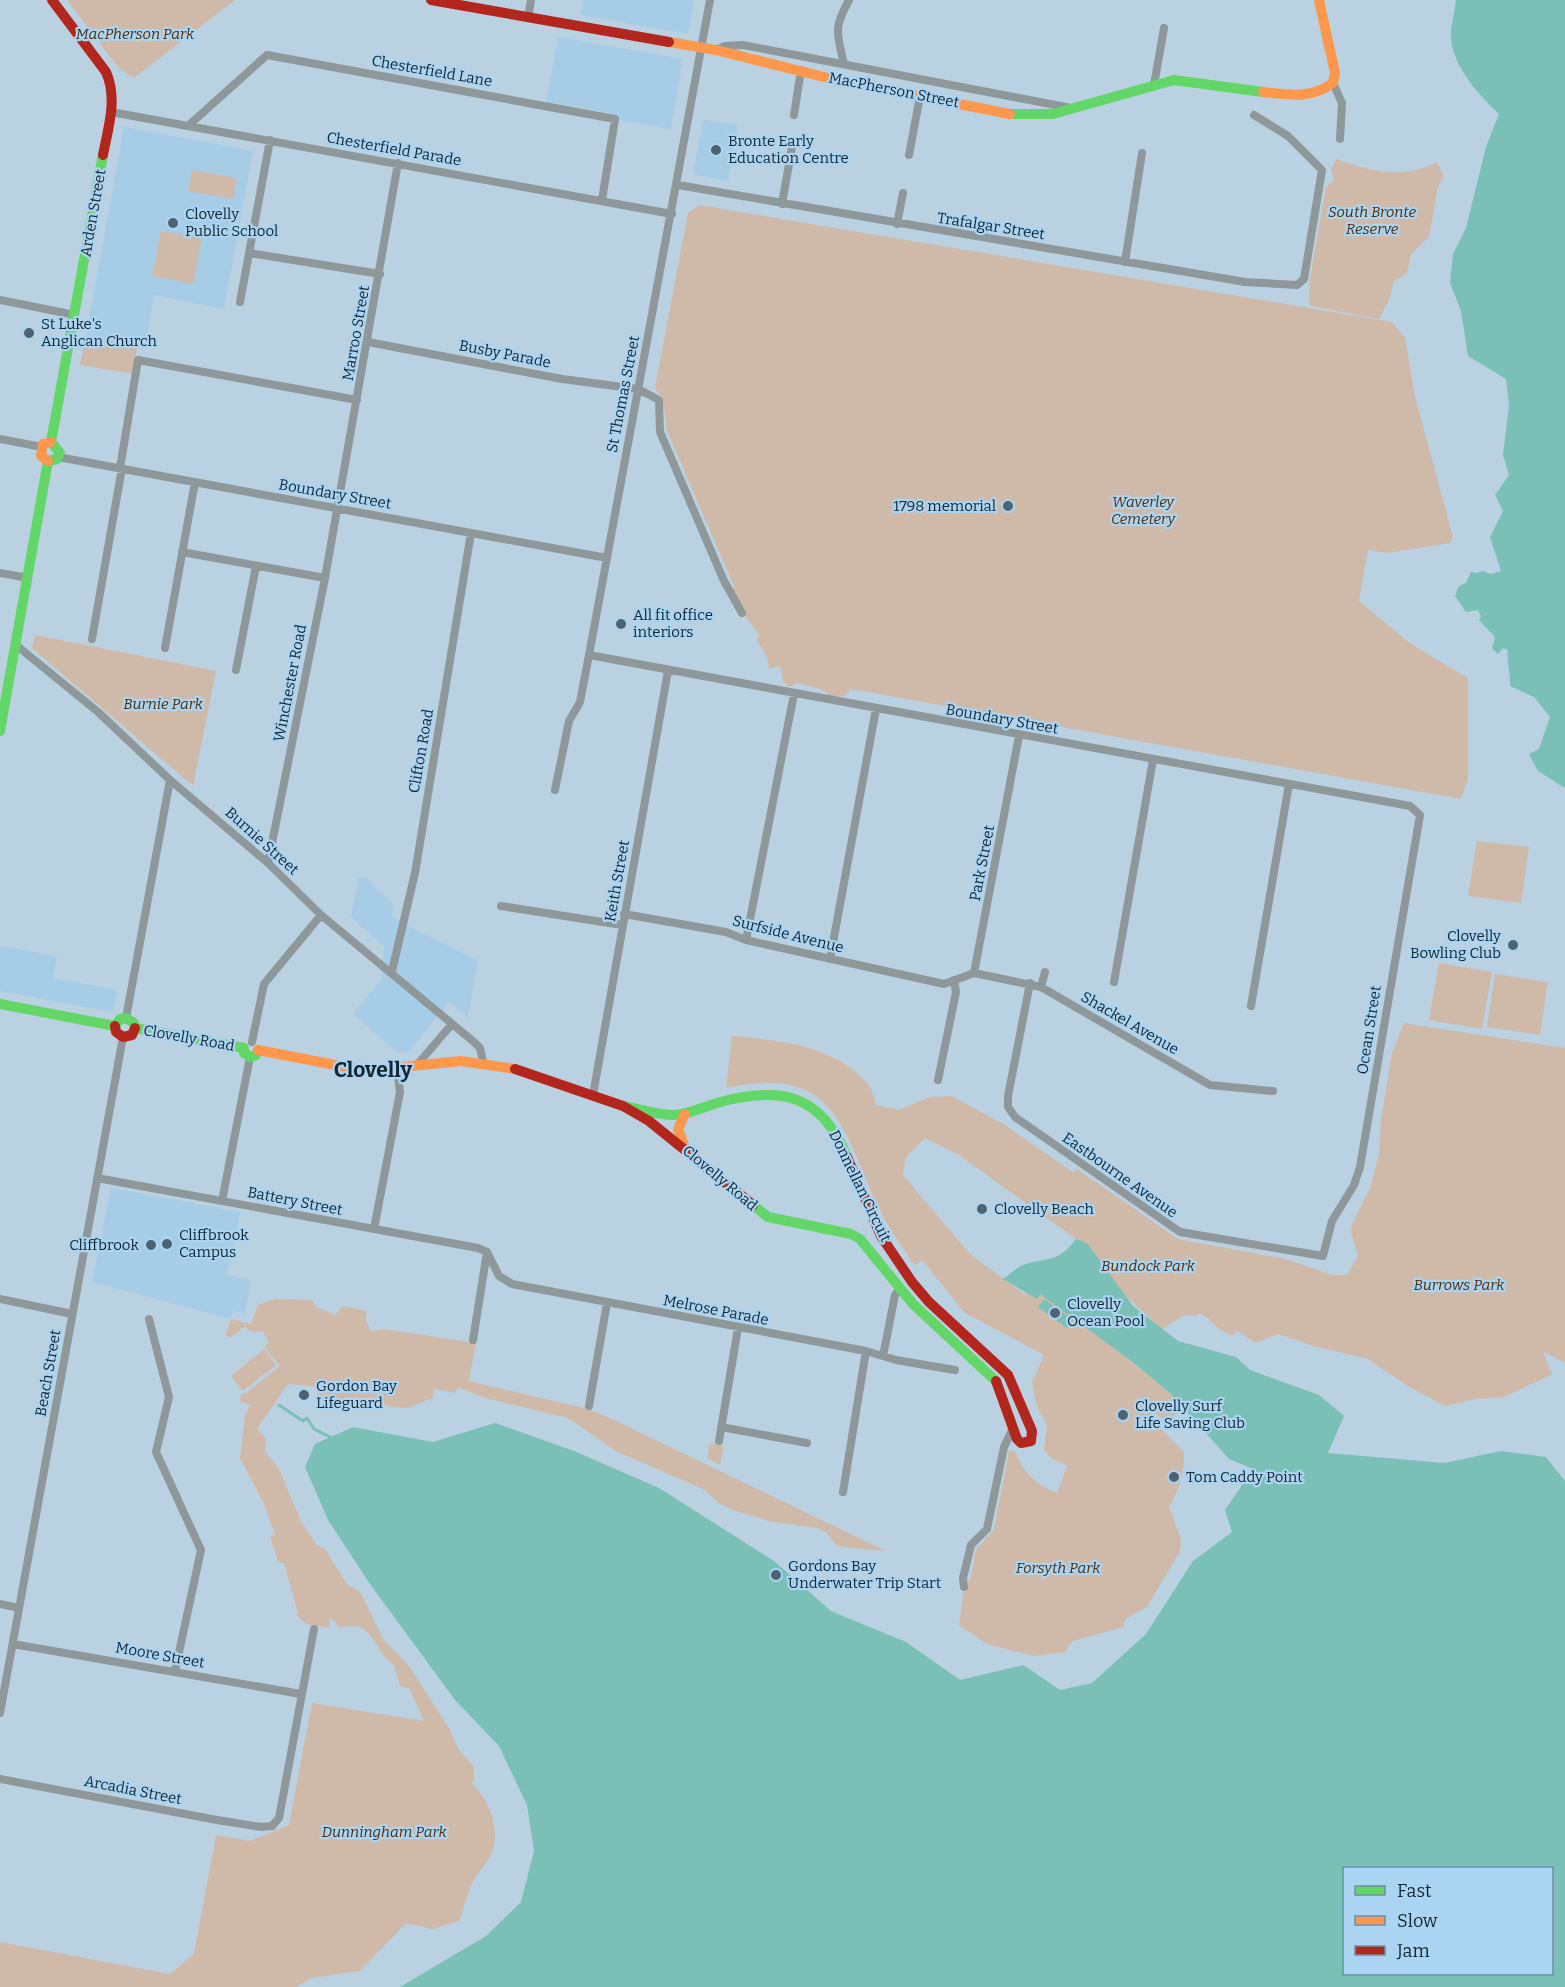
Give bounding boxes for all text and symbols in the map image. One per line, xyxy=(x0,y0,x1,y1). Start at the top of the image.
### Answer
park label: MacPherson Park xyxy=(76,25,195,43)
street label: Chesterfield Lane xyxy=(370,52,494,90)
street label: MacPherson Street xyxy=(827,69,961,112)
street label: Chesterfield Parade xyxy=(325,128,463,170)
place label: Bronte Early Education Centre xyxy=(728,132,849,167)
marker: Bronte Early Education Centre xyxy=(709,143,723,157)
street label: Arden Street xyxy=(76,167,110,258)
park label: South Bronte Reserve xyxy=(1328,203,1416,238)
place label: Clovelly Public School xyxy=(185,205,278,240)
street label: Trafalgar Street xyxy=(936,209,1047,243)
marker: Clovelly Public School xyxy=(166,216,180,230)
street label: Marroo Street xyxy=(339,283,373,382)
place label: St Luke's Anglican Church xyxy=(41,315,157,350)
marker: St Luke's Anglican Church xyxy=(22,326,36,340)
street label: St Thomas Street xyxy=(603,333,643,454)
street label: Busby Parade xyxy=(457,336,553,372)
street label: Boundary Street xyxy=(277,475,393,513)
park label: Waverley Cemetery xyxy=(1111,493,1176,528)
place label: 1798 memorial xyxy=(893,497,996,515)
marker: 1798 memorial xyxy=(1001,499,1015,513)
place label: All fit office interiors xyxy=(633,606,713,641)
marker: All fit office interiors xyxy=(614,617,628,631)
street label: Winchester Road xyxy=(270,623,310,743)
park label: Burnie Park xyxy=(123,695,204,713)
street label: Boundary Street xyxy=(944,700,1060,738)
street label: Clifton Road xyxy=(405,707,437,794)
street label: Burnie Street xyxy=(222,803,303,879)
street label: Park Street xyxy=(966,823,998,903)
street label: Keith Street xyxy=(601,838,633,923)
street label: Surfside Avenue xyxy=(730,911,846,957)
place label: Clovelly Bowling Club xyxy=(1410,927,1501,962)
marker: Clovelly Bowling Club xyxy=(1506,938,1520,952)
street label: Ocean Street xyxy=(1353,984,1385,1076)
street label: Shackel Avenue xyxy=(1078,988,1182,1058)
street label: Clovelly Road xyxy=(142,1021,236,1055)
district label: Clovelly xyxy=(334,1057,412,1083)
street label: Donnellan Circuit xyxy=(825,1127,895,1245)
street label: Eastbourne Avenue xyxy=(1059,1129,1181,1221)
street label: Clovelly Road xyxy=(679,1141,761,1215)
street label: Battery Street xyxy=(246,1183,345,1219)
place label: Clovelly Beach xyxy=(994,1200,1094,1218)
marker: Clovelly Beach xyxy=(975,1202,989,1216)
place label: Cliffbrook Campus xyxy=(179,1226,249,1261)
place label: Cliffbrook xyxy=(69,1236,139,1254)
marker: Cliffbrook Campus xyxy=(160,1237,174,1251)
marker: Cliffbrook xyxy=(144,1238,158,1252)
park label: Bundock Park xyxy=(1101,1257,1196,1275)
park label: Burrows Park xyxy=(1414,1276,1505,1294)
street label: Melrose Parade xyxy=(662,1291,770,1329)
place label: Clovelly Ocean Pool xyxy=(1067,1295,1145,1330)
marker: Clovelly Ocean Pool xyxy=(1048,1306,1062,1320)
street label: Beach Street xyxy=(31,1328,65,1418)
place label: Gordon Bay Lifeguard xyxy=(316,1377,397,1412)
marker: Gordon Bay Lifeguard xyxy=(297,1388,311,1402)
place label: Clovelly Surf Life Saving Club xyxy=(1135,1397,1245,1432)
marker: Clovelly Surf Life Saving Club xyxy=(1116,1408,1130,1422)
place label: Tom Caddy Point xyxy=(1186,1468,1303,1486)
marker: Tom Caddy Point xyxy=(1167,1470,1181,1484)
place label: Gordons Bay Underwater Trip Start xyxy=(788,1557,942,1592)
park label: Forsyth Park xyxy=(1016,1559,1101,1577)
marker: Gordons Bay Underwater Trip Start xyxy=(769,1568,783,1582)
street label: Moore Street xyxy=(114,1638,207,1672)
street label: Arcadia Street xyxy=(83,1772,184,1808)
park label: Dunningham Park xyxy=(321,1823,447,1841)
legend xyxy=(1343,1867,1553,1975)
text: Fast xyxy=(1397,1880,1432,1902)
text: Slow xyxy=(1397,1910,1438,1932)
text: Jam xyxy=(1396,1940,1430,1962)

